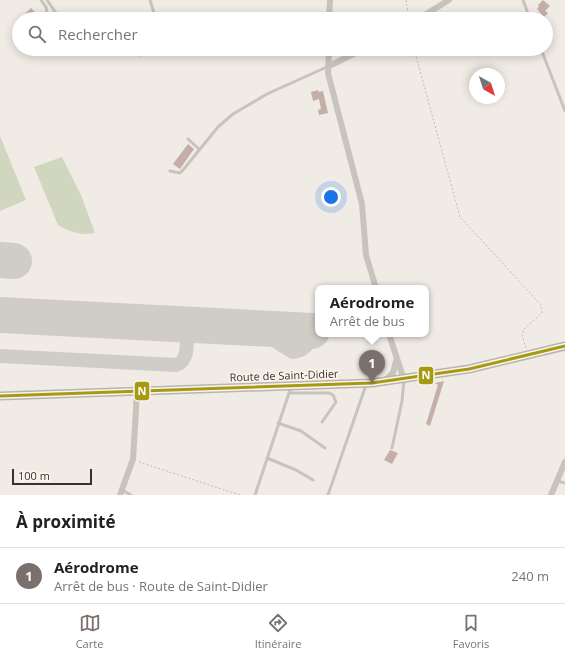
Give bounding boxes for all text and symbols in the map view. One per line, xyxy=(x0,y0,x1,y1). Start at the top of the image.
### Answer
search box xyxy=(12,12,553,56)
icon: search xyxy=(26,23,48,45)
text: Rechercher xyxy=(58,24,138,44)
north arrow xyxy=(469,68,505,104)
your location xyxy=(321,187,341,207)
popup xyxy=(315,285,429,337)
text: Aérodrome xyxy=(330,292,414,312)
text: Arrêt de bus xyxy=(330,312,405,330)
pin: 1 xyxy=(359,350,385,383)
street label: Route de Saint-Didier xyxy=(229,366,339,384)
line badge: N xyxy=(418,366,434,385)
text: N xyxy=(422,367,430,382)
line badge: N xyxy=(134,381,150,401)
text: N xyxy=(138,383,146,398)
scale bar xyxy=(12,467,92,486)
text: 100 m xyxy=(18,468,50,483)
text: À proximité xyxy=(16,510,115,533)
text: Aérodrome xyxy=(54,557,139,577)
text: 1 xyxy=(25,567,33,585)
text: 240 m xyxy=(511,567,549,585)
text: Arrêt de bus · Route de Saint-Didier xyxy=(54,577,268,595)
tab: Carte xyxy=(76,612,103,651)
tab: Itinéraire xyxy=(255,612,301,651)
tab: Favoris xyxy=(453,612,489,651)

